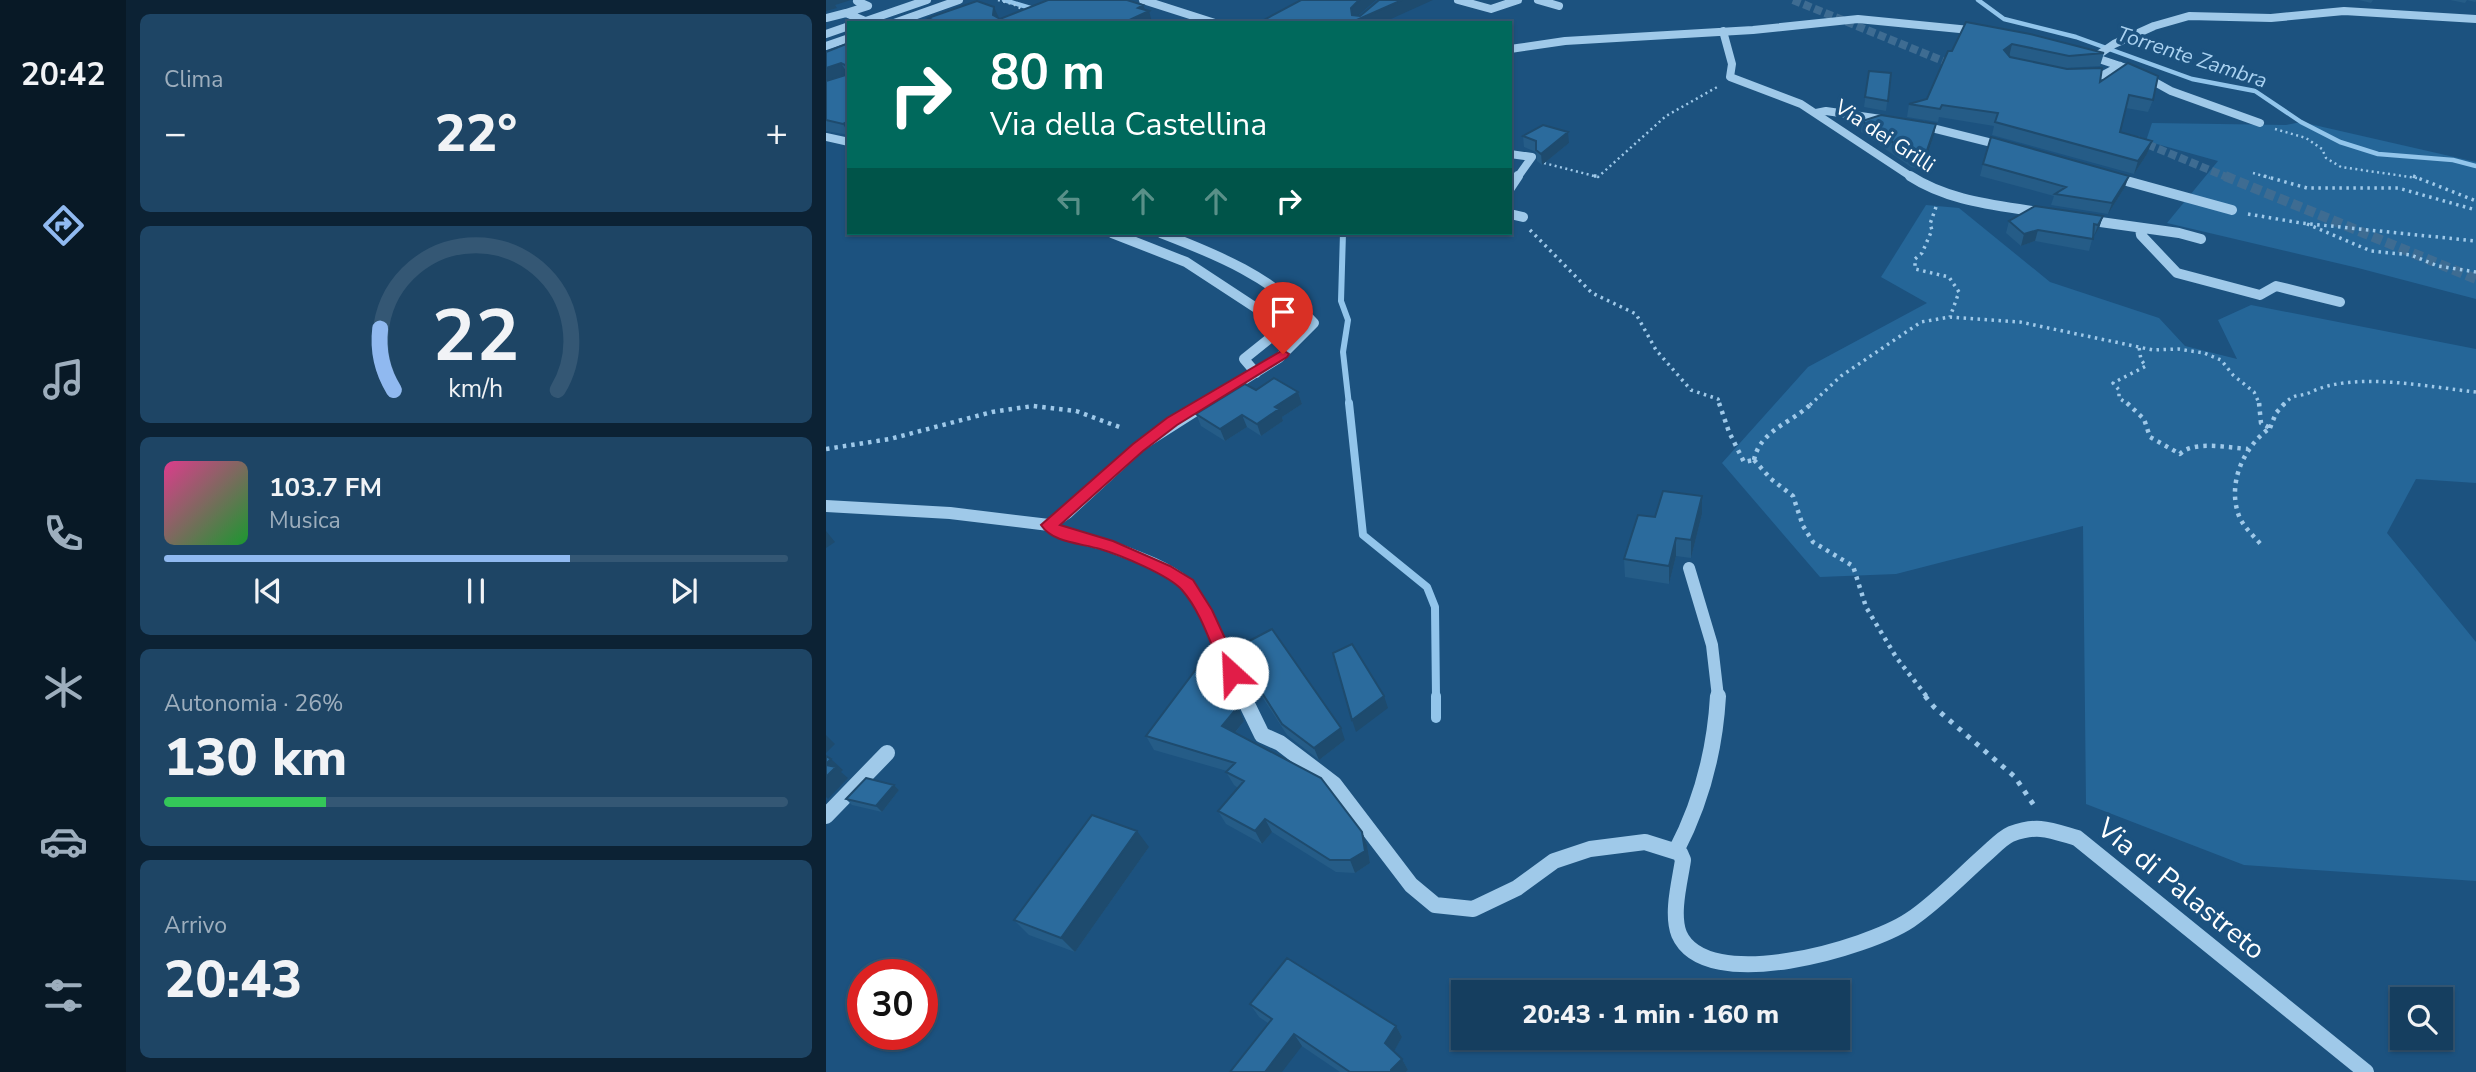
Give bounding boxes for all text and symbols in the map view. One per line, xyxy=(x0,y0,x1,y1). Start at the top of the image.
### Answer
water label: Torrente Zambra xyxy=(2113,19,2271,95)
text: 80 m xyxy=(990,39,1105,106)
icon: right xyxy=(875,49,966,140)
text: 20:42 xyxy=(21,53,105,96)
text: Clima xyxy=(164,64,224,95)
street label: Via dei Grilli xyxy=(1829,93,1941,179)
text: 22° xyxy=(435,98,517,169)
text: Via della Castellina xyxy=(990,103,1267,146)
text: − xyxy=(164,108,187,159)
text: + xyxy=(765,108,788,159)
icon: left xyxy=(1051,182,1089,220)
icon: ahead xyxy=(1124,182,1162,220)
icon: ahead xyxy=(1197,182,1235,220)
icon: right xyxy=(1270,182,1308,220)
icon: directions xyxy=(39,201,88,250)
pin xyxy=(1253,282,1313,354)
text: 22 xyxy=(432,287,520,387)
icon: arrive xyxy=(1264,293,1302,331)
icon: music xyxy=(39,355,88,404)
text: km/h xyxy=(448,372,504,406)
text: 103.7 FM xyxy=(269,470,382,505)
text: Musica xyxy=(269,505,341,536)
icon: phone xyxy=(39,509,88,558)
icon: previous xyxy=(249,572,287,610)
icon: pause xyxy=(457,572,495,610)
icon: next xyxy=(665,572,703,610)
position arrow xyxy=(1195,636,1269,710)
icon: climate xyxy=(39,663,88,712)
text: Autonomia · 26% xyxy=(164,688,344,719)
text: 130 km xyxy=(164,722,347,793)
street label: Via di Palastreto xyxy=(2088,809,2273,969)
icon: car xyxy=(39,817,88,866)
text: Arrivo xyxy=(164,910,227,941)
text: 20:43 xyxy=(164,944,302,1015)
speed limit sign: 30 xyxy=(847,959,938,1050)
icon: filters xyxy=(39,971,88,1020)
map controls xyxy=(2390,987,2453,1050)
button: search xyxy=(2390,987,2453,1050)
text: 20:43 · 1 min · 160 m xyxy=(1522,997,1779,1032)

